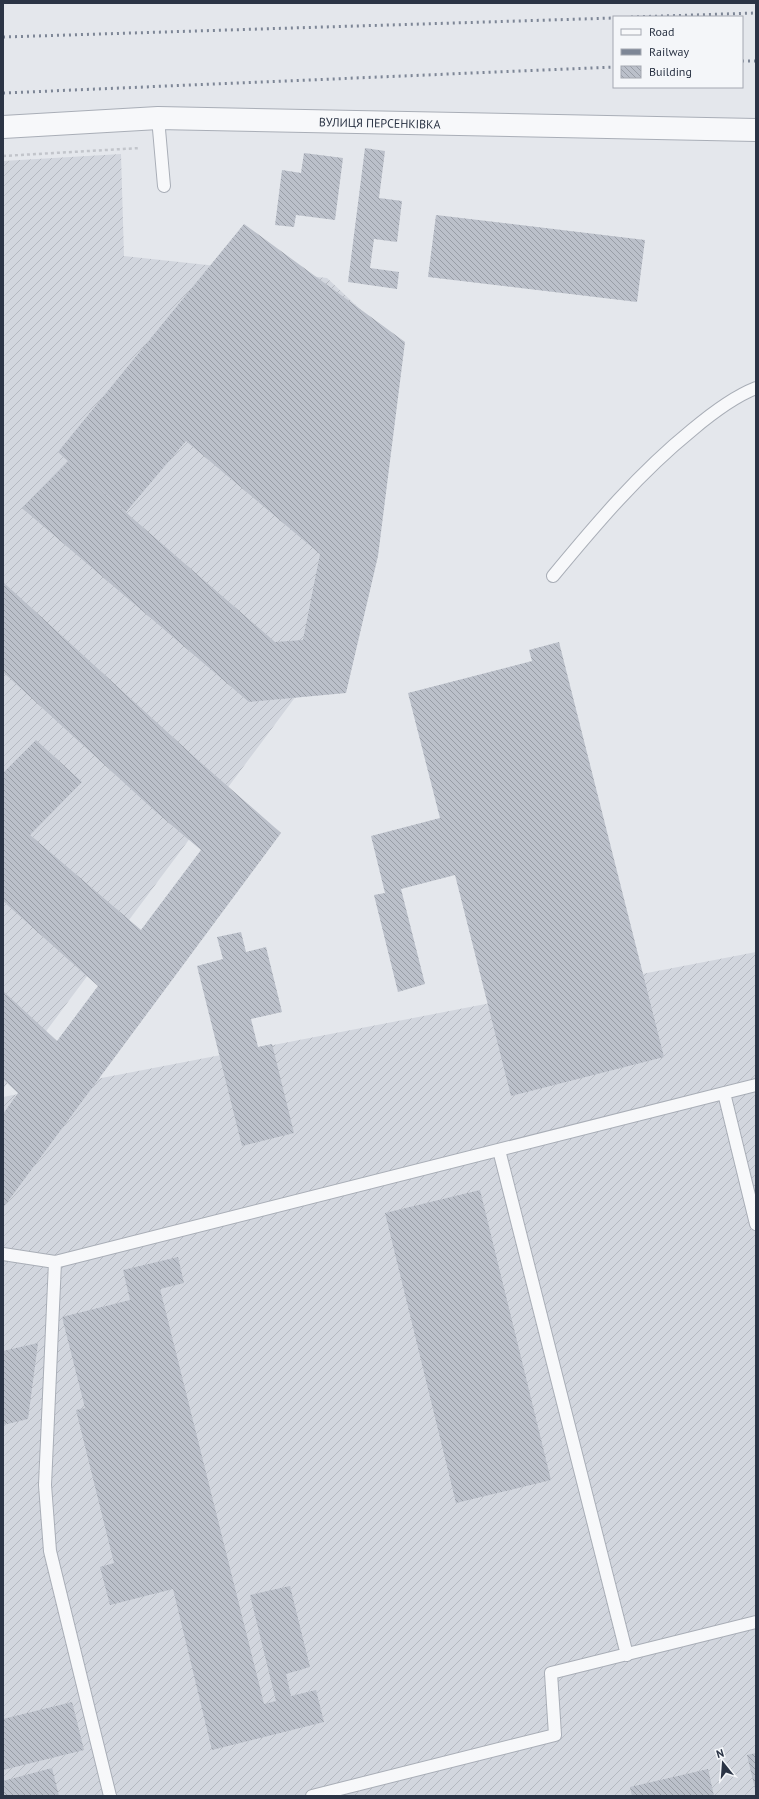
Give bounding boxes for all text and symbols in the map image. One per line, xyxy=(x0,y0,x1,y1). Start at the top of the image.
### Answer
legend xyxy=(613,16,743,88)
text: Road xyxy=(649,24,674,39)
text: Railway xyxy=(649,44,689,59)
text: Building xyxy=(649,64,692,79)
street label: ВУЛИЦЯ ПЕРСЕНКІВКА xyxy=(319,114,441,131)
north arrow xyxy=(703,1743,743,1783)
text: N xyxy=(715,1746,726,1761)

